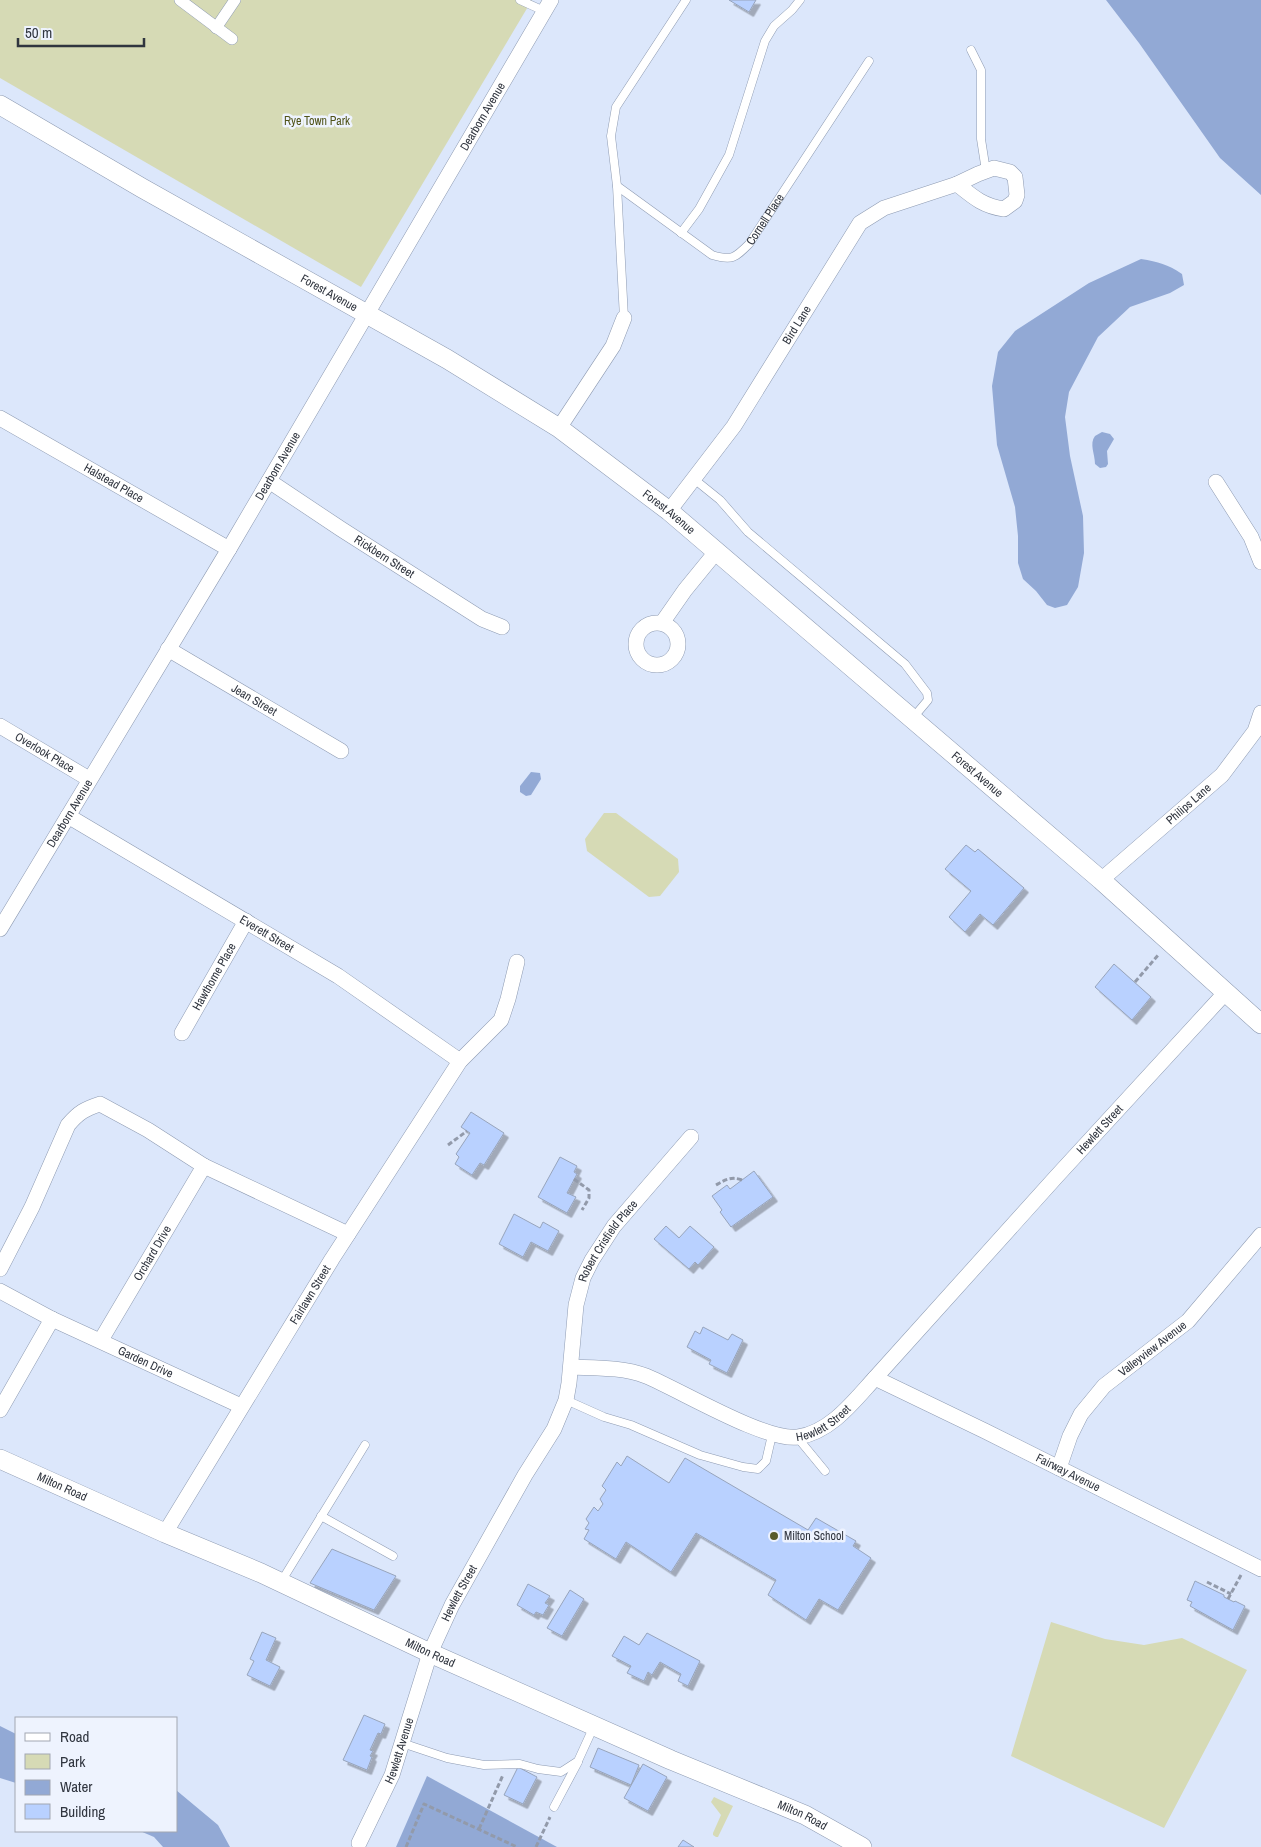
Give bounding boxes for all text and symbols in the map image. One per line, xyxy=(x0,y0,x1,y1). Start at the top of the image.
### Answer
scale bar xyxy=(18,15,144,47)
text: 50 m xyxy=(25,22,52,43)
street label: Dearborn Avenue xyxy=(456,79,509,154)
park label: Rye Town Park xyxy=(284,113,350,129)
street label: Cornell Place xyxy=(742,190,788,248)
street label: Forest Avenue xyxy=(298,271,360,315)
street label: Bird Lane xyxy=(779,303,815,347)
street label: Dearborn Avenue xyxy=(251,429,304,503)
street label: Halstead Place xyxy=(81,460,146,506)
street label: Forest Avenue xyxy=(639,486,699,538)
street label: Rickbern Street xyxy=(351,532,418,582)
street label: Jean Street xyxy=(228,680,280,720)
street label: Overlook Place xyxy=(12,729,77,777)
street label: Forest Avenue xyxy=(948,748,1006,801)
street label: Dearborn Avenue xyxy=(43,776,96,850)
street label: Philips Lane xyxy=(1163,780,1215,828)
street label: Everett Street xyxy=(237,912,297,956)
street label: Hawthorne Place xyxy=(189,940,240,1013)
street label: Hewlett Street xyxy=(1073,1101,1127,1158)
street label: Robert Crisfield Place xyxy=(574,1196,641,1284)
street label: Orchard Drive xyxy=(130,1222,175,1284)
street label: Fairlawn Street xyxy=(286,1262,334,1327)
street label: Valleyview Avenue xyxy=(1115,1317,1190,1380)
street label: Garden Drive xyxy=(115,1342,176,1382)
street label: Hewlett Street xyxy=(795,1401,855,1445)
street label: Fairway Avenue xyxy=(1033,1450,1103,1495)
street label: Milton Road xyxy=(35,1469,90,1505)
place label: Milton School xyxy=(784,1528,844,1544)
marker: Milton School xyxy=(768,1530,780,1542)
street label: Hewlett Street xyxy=(438,1562,481,1624)
street label: Milton Road xyxy=(403,1634,458,1671)
street label: Hewlett Avenue xyxy=(381,1716,417,1786)
legend xyxy=(15,1717,178,1832)
text: Road xyxy=(60,1726,89,1747)
text: Park xyxy=(60,1751,86,1772)
text: Water xyxy=(60,1776,92,1797)
street label: Milton Road xyxy=(775,1797,830,1834)
text: Building xyxy=(60,1801,105,1822)

